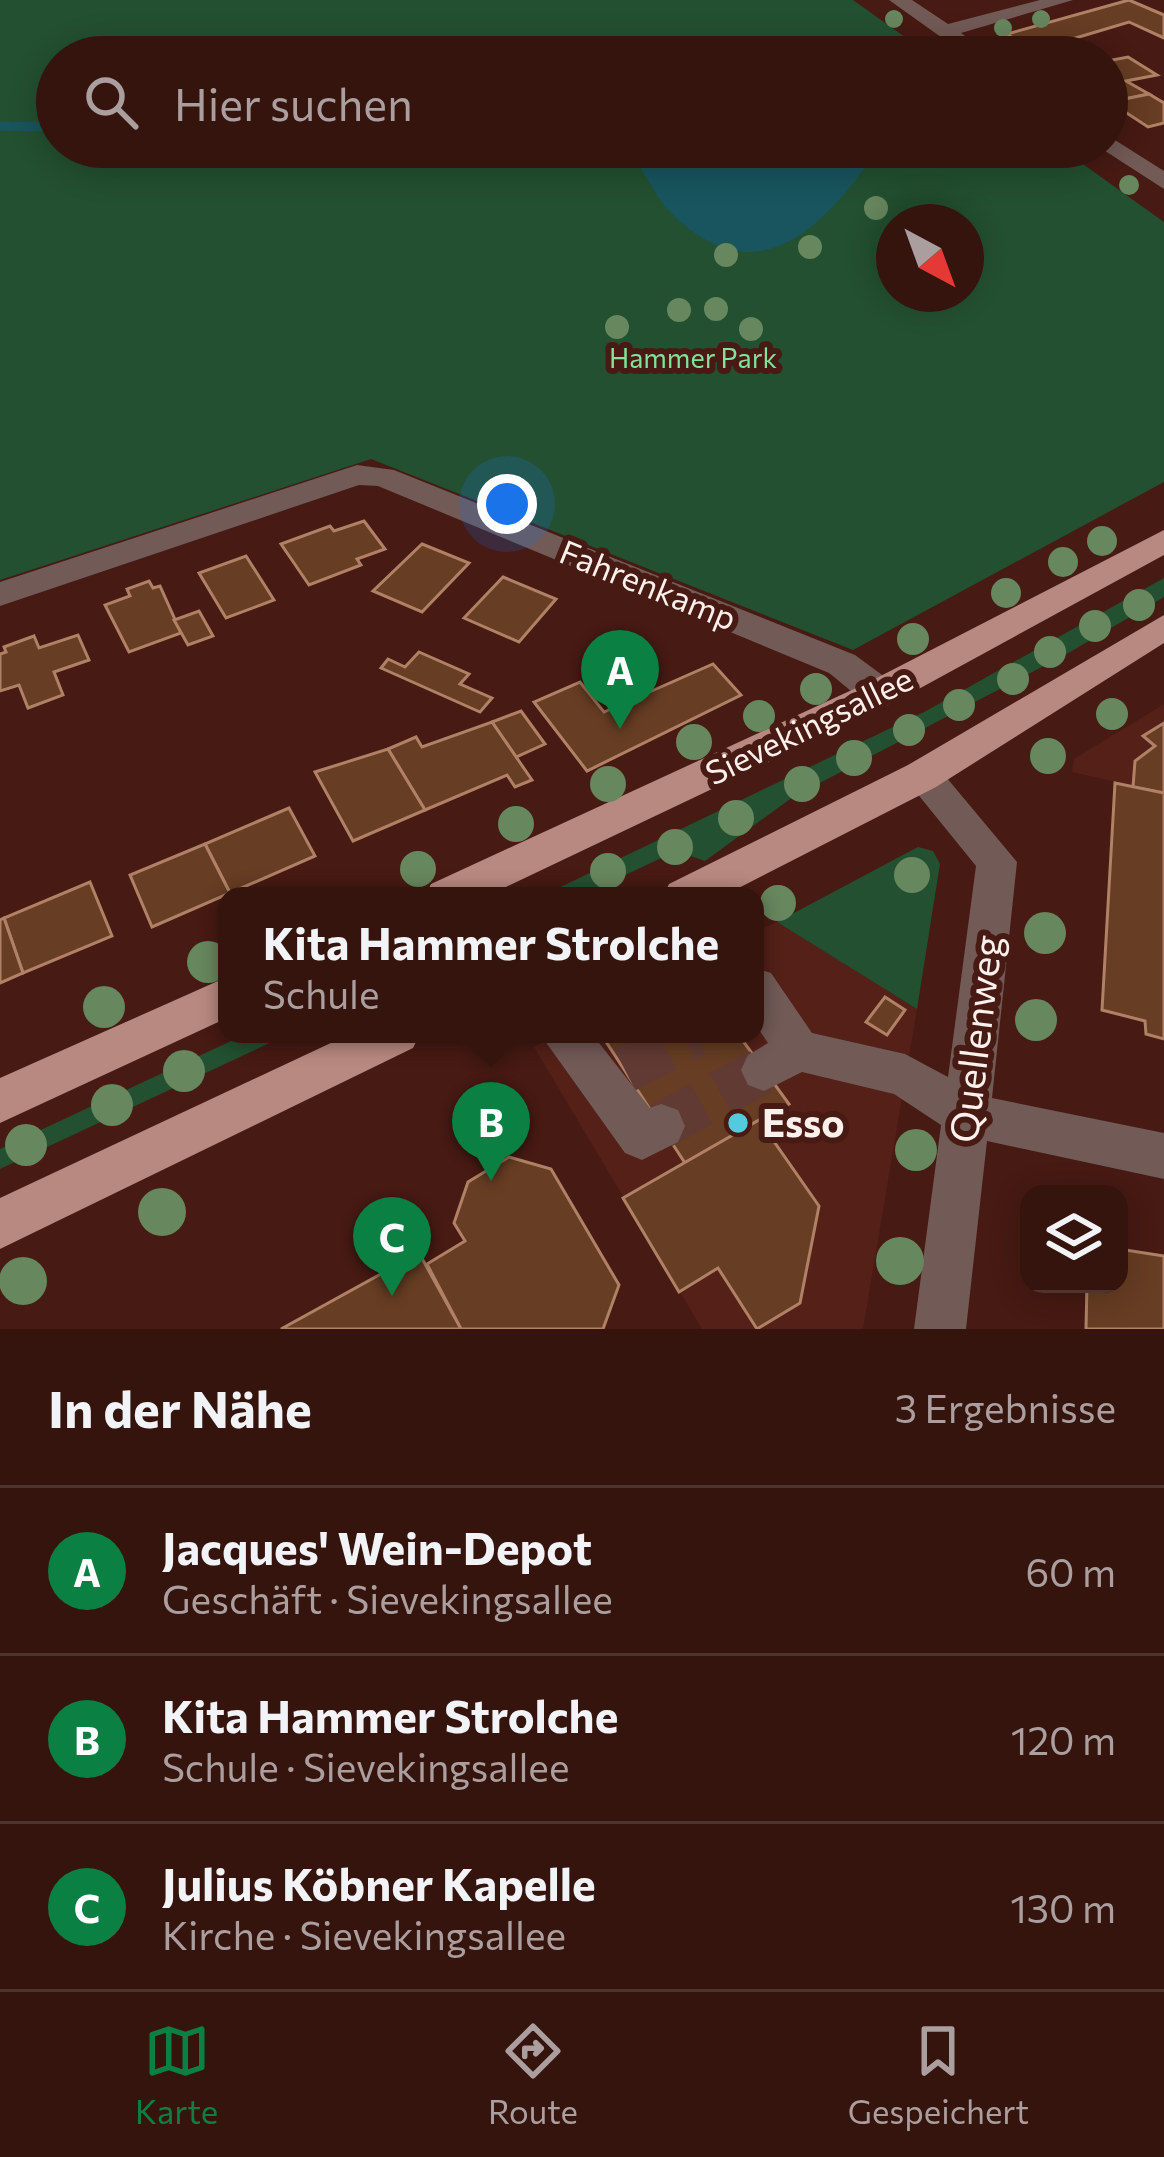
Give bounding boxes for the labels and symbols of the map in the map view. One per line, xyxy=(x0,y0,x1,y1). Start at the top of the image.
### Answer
north arrow xyxy=(876,204,984,312)
park label: Hammer Park xyxy=(609,341,777,374)
your location xyxy=(477,474,537,534)
street label: Fahrenkamp xyxy=(554,530,743,638)
pin: A xyxy=(581,630,659,729)
street label: Sievekingsallee xyxy=(698,657,919,793)
street label: Quellenweg xyxy=(937,932,1011,1145)
pin: B xyxy=(452,1082,530,1181)
place label: Esso xyxy=(762,1097,845,1145)
marker: Esso xyxy=(725,1110,751,1136)
pin: C xyxy=(353,1197,431,1296)

